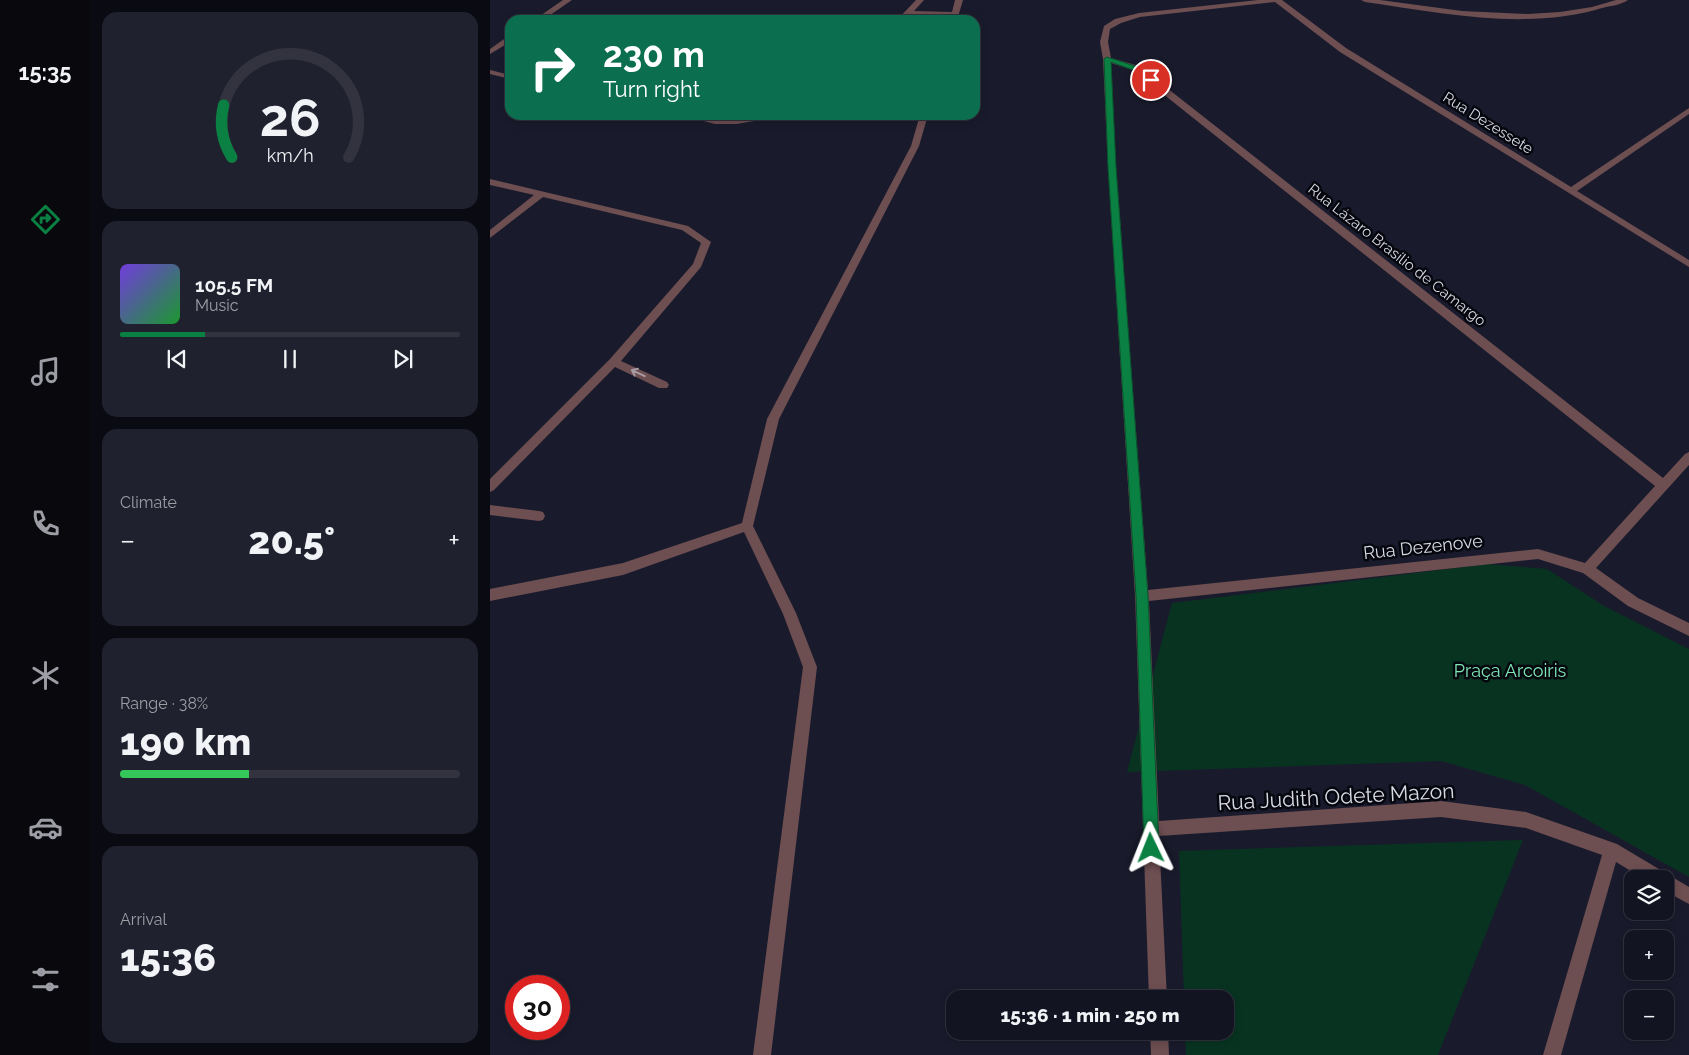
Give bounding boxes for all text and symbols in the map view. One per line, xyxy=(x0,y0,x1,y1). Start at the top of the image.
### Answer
text: 230 m xyxy=(603,34,705,75)
icon: right xyxy=(520,35,585,100)
text: 15:35 xyxy=(19,59,71,85)
pin xyxy=(1130,59,1172,101)
icon: arrive xyxy=(1137,66,1165,94)
text: Turn right xyxy=(603,76,700,102)
text: 26 xyxy=(260,87,320,148)
street label: Rua Dezessete xyxy=(1440,88,1537,158)
text: km/h xyxy=(266,145,314,166)
street label: Rua Lázaro Brasílio de Camargo xyxy=(1305,180,1489,330)
icon: directions xyxy=(28,202,63,237)
text: 105.5 FM xyxy=(195,274,273,296)
text: Music xyxy=(195,296,239,315)
icon: previous xyxy=(163,345,191,373)
icon: pause xyxy=(276,345,304,373)
icon: next xyxy=(389,345,417,373)
icon: music xyxy=(28,354,63,389)
one-way arrow xyxy=(631,368,646,378)
text: Climate xyxy=(120,493,177,512)
icon: phone xyxy=(28,506,63,541)
text: 20.5° xyxy=(248,518,335,563)
text: − xyxy=(120,524,135,557)
text: + xyxy=(448,524,460,557)
street label: Rua Dezenove xyxy=(1362,530,1484,563)
icon: climate xyxy=(28,658,63,693)
park label: Praça Arcoiris xyxy=(1454,660,1567,681)
text: Range · 38% xyxy=(120,694,208,713)
text: 190 km xyxy=(120,719,251,764)
street label: Rua Judith Odete Mazon xyxy=(1217,778,1455,815)
icon: car xyxy=(28,810,63,845)
position arrow xyxy=(1124,821,1176,873)
map controls xyxy=(1624,870,1674,1040)
button: layers xyxy=(1624,870,1674,920)
text: Arrival xyxy=(120,910,167,929)
button: + xyxy=(1624,930,1674,980)
text: 15:36 xyxy=(120,935,216,980)
icon: filters xyxy=(28,962,63,997)
speed limit sign: 30 xyxy=(505,975,570,1040)
button: − xyxy=(1624,990,1674,1040)
text: 15:36 · 1 min · 250 m xyxy=(1000,1004,1180,1026)

